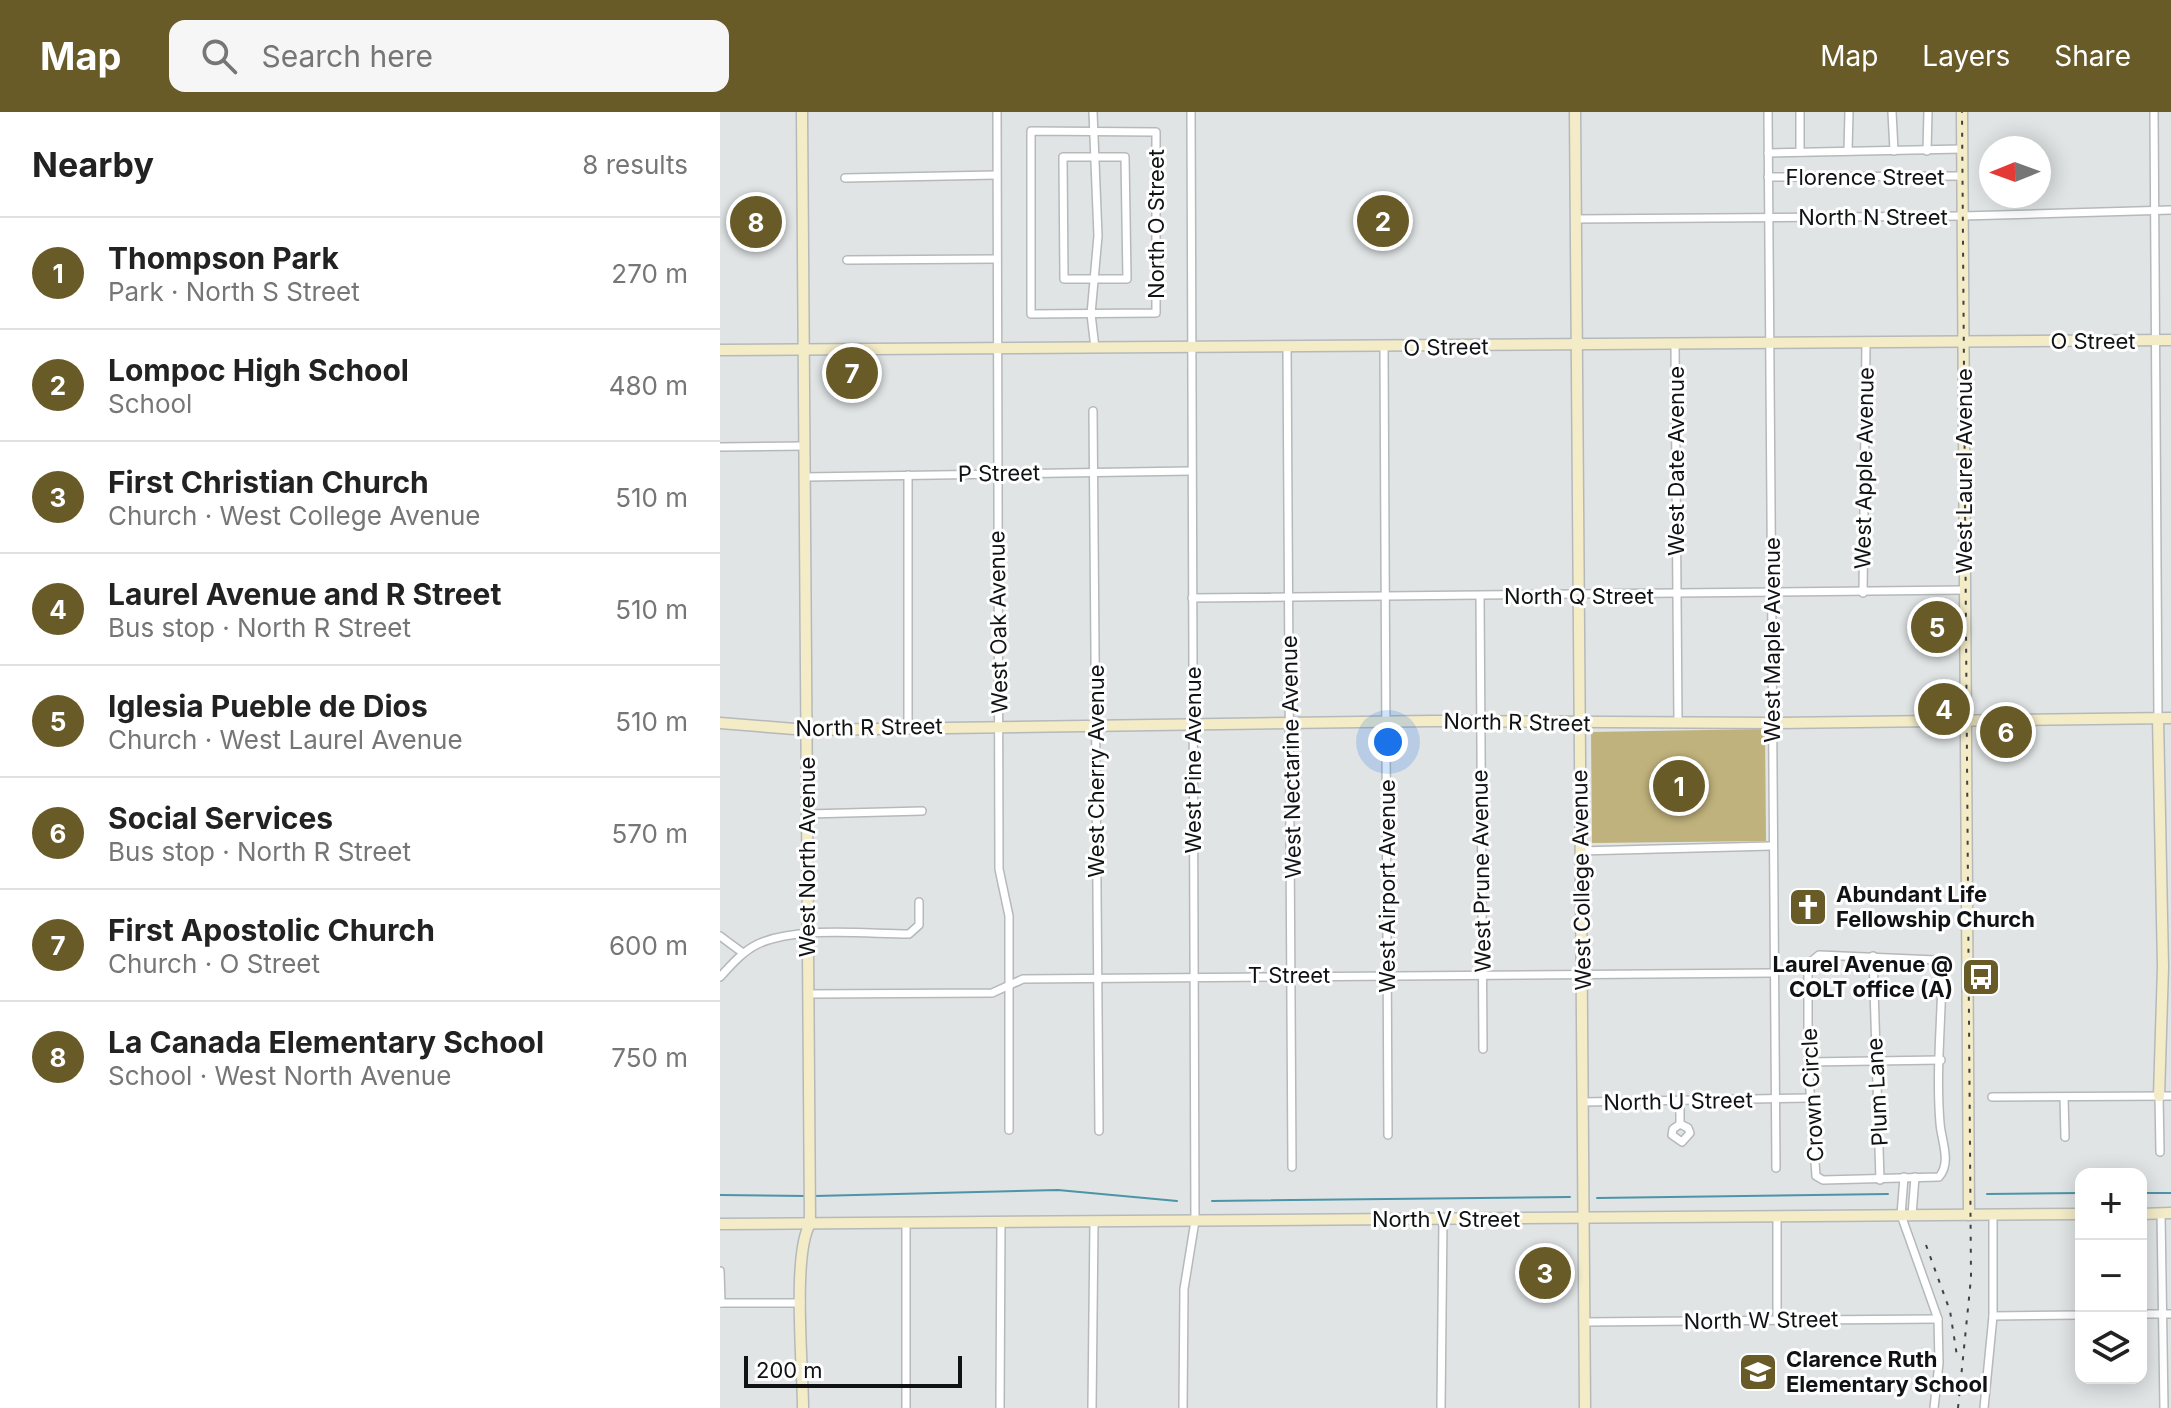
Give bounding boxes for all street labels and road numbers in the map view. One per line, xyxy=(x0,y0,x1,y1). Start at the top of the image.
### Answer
street label: North O Street xyxy=(1143,149,1169,299)
street label: Florence Street xyxy=(1786,164,1944,190)
street label: North N Street xyxy=(1798,204,1948,230)
street label: O Street xyxy=(2050,328,2136,354)
street label: O Street xyxy=(1403,333,1489,361)
street label: West Date Avenue xyxy=(1663,366,1689,556)
street label: West Apple Avenue xyxy=(1849,367,1879,569)
street label: West Laurel Avenue xyxy=(1951,368,1977,574)
street label: P Street xyxy=(958,459,1040,487)
street label: West Oak Avenue xyxy=(983,530,1013,714)
street label: West Maple Avenue xyxy=(1759,537,1785,743)
street label: North Q Street xyxy=(1504,583,1654,609)
street label: West Nectarine Avenue xyxy=(1276,635,1306,879)
street label: West Cherry Avenue xyxy=(1083,664,1109,878)
street label: West Pine Avenue xyxy=(1180,666,1206,854)
street label: North R Street xyxy=(1443,708,1591,736)
street label: North R Street xyxy=(795,713,943,741)
street label: West North Avenue xyxy=(794,757,820,957)
street label: West Prune Avenue xyxy=(1466,769,1496,973)
street label: West College Avenue xyxy=(1566,769,1596,991)
street label: West Airport Avenue xyxy=(1374,779,1400,993)
street label: T Street xyxy=(1248,962,1330,988)
street label: Crown Circle xyxy=(1796,1027,1828,1163)
street label: Plum Lane xyxy=(1861,1037,1893,1147)
street label: North U Street xyxy=(1603,1087,1753,1115)
street label: North V Street xyxy=(1372,1206,1520,1232)
street label: North W Street xyxy=(1683,1306,1839,1334)

